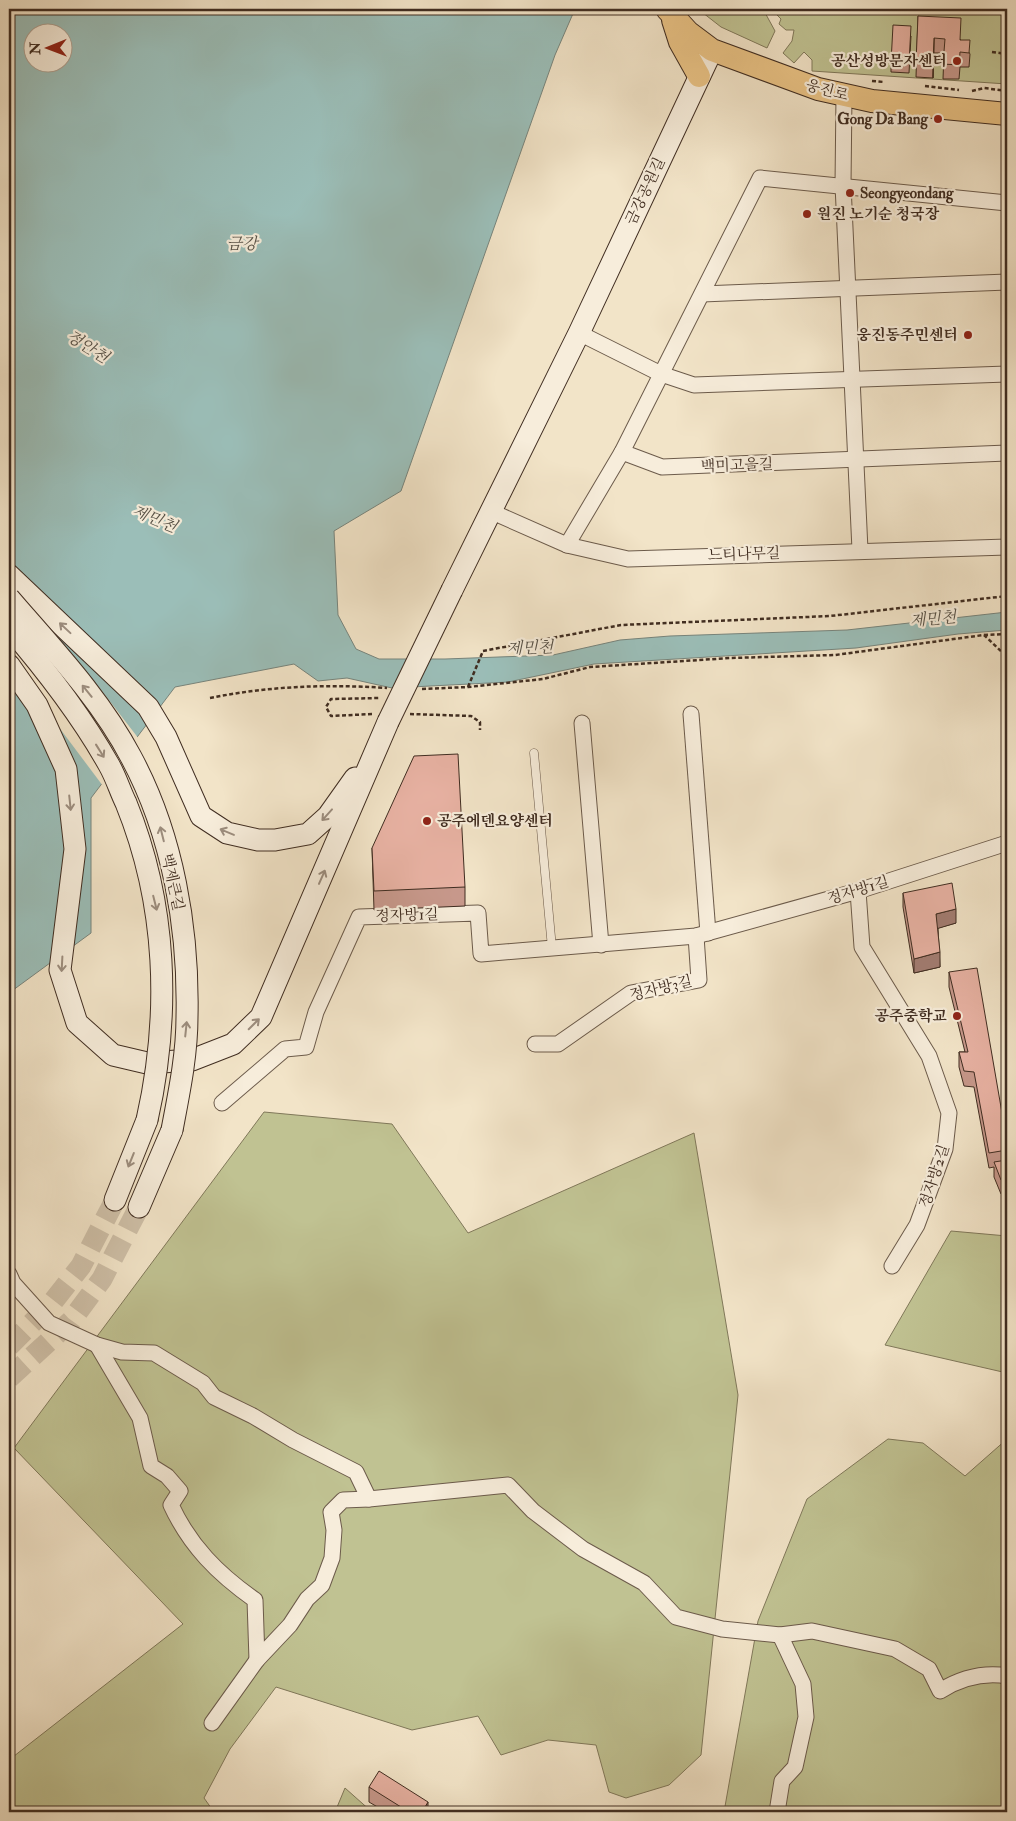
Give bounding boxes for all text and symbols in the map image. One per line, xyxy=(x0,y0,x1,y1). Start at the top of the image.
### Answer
north arrow xyxy=(22,22,72,72)
text: N xyxy=(27,41,44,56)
place label: 공산성방문자센터 xyxy=(831,52,947,71)
marker: 공산성방문자센터 xyxy=(951,55,963,67)
street label: 웅진로 xyxy=(803,76,851,105)
place label: Gong Da Bang xyxy=(837,110,929,130)
marker: Gong Da Bang xyxy=(932,113,944,125)
street label: 금강공원길 xyxy=(622,154,669,228)
place label: Seongyeondang xyxy=(860,184,954,204)
marker: Seongyeondang xyxy=(844,187,856,199)
place label: 원진 노기순 청국장 xyxy=(817,205,940,224)
marker: 원진 노기순 청국장 xyxy=(801,208,813,220)
water label: 금강 xyxy=(227,234,260,254)
water label: 정안천 xyxy=(63,326,114,368)
place label: 웅진동주민센터 xyxy=(857,326,958,345)
marker: 웅진동주민센터 xyxy=(962,329,974,341)
street label: 백미고을길 xyxy=(700,455,774,476)
water label: 제민천 xyxy=(129,501,181,538)
street label: 느티나무길 xyxy=(707,544,781,565)
water label: 제민천 xyxy=(909,607,959,631)
one-way arrow xyxy=(58,622,71,634)
water label: 제민천 xyxy=(507,637,555,659)
one-way arrow xyxy=(82,685,93,698)
one-way arrow xyxy=(96,743,106,757)
one-way arrow xyxy=(65,795,75,811)
one-way arrow xyxy=(321,808,333,821)
place label: 공주에덴요양센터 xyxy=(437,812,553,831)
marker: 공주에덴요양센터 xyxy=(421,815,433,827)
one-way arrow xyxy=(220,826,235,836)
one-way arrow xyxy=(157,827,167,843)
street label: 백제큰길 xyxy=(157,852,188,912)
one-way arrow xyxy=(318,870,328,885)
street label: 정자방1길 xyxy=(825,872,891,909)
one-way arrow xyxy=(151,894,160,910)
street label: 정자방1길 xyxy=(375,905,439,926)
one-way arrow xyxy=(57,956,66,972)
street label: 정자방3길 xyxy=(628,972,694,1005)
place label: 공주중학교 xyxy=(875,1007,948,1026)
marker: 공주중학교 xyxy=(951,1010,963,1022)
one-way arrow xyxy=(248,1018,260,1030)
one-way arrow xyxy=(181,1022,191,1038)
street label: 정자방2길 xyxy=(915,1142,954,1210)
one-way arrow xyxy=(126,1152,135,1167)

